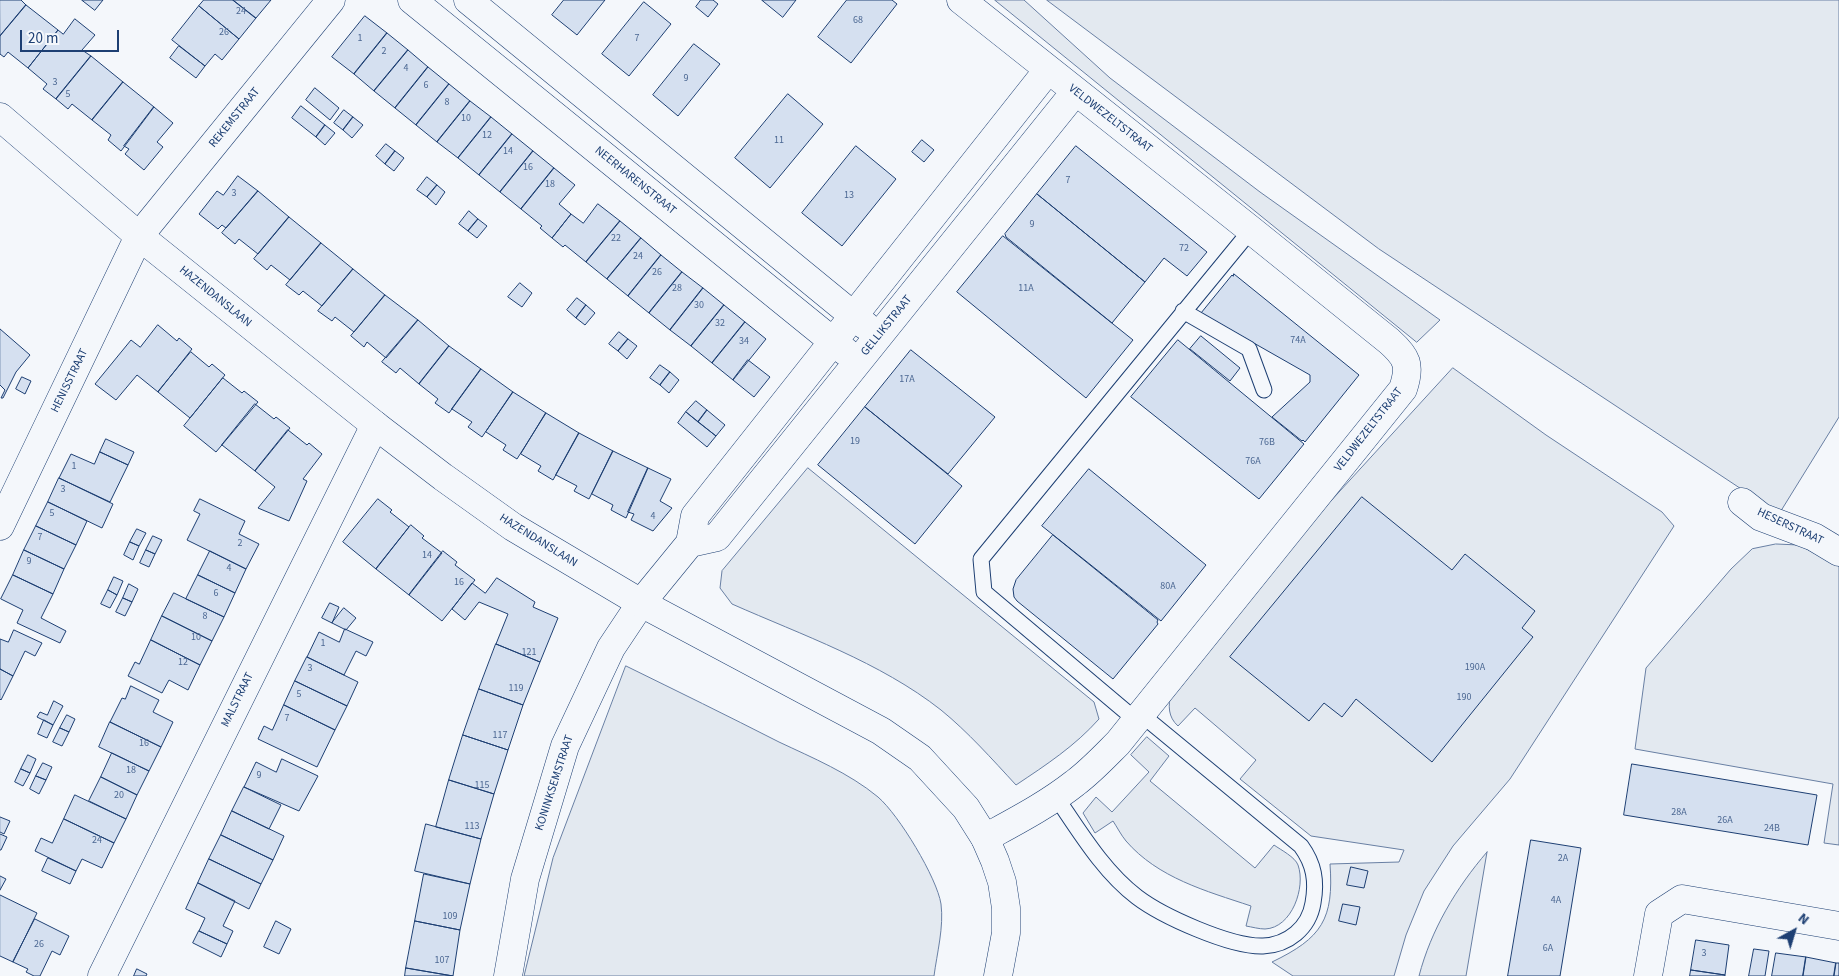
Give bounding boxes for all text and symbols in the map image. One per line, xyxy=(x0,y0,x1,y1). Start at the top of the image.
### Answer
house number: 24 xyxy=(236,6,246,18)
house number: 68 xyxy=(853,15,863,27)
scale bar xyxy=(22,20,121,52)
house number: 26 xyxy=(219,27,229,39)
text: 20 m xyxy=(28,28,58,49)
house number: 1 xyxy=(358,33,362,45)
house number: 7 xyxy=(635,33,639,45)
house number: 2 xyxy=(382,46,386,58)
house number: 4 xyxy=(404,63,408,75)
house number: 9 xyxy=(684,73,688,85)
house number: 3 xyxy=(53,77,57,89)
house number: 6 xyxy=(424,80,428,92)
street label: VELDWEZELTSTRAAT xyxy=(1065,82,1155,156)
street label: REKEMSTRAAT xyxy=(206,85,264,151)
house number: 5 xyxy=(66,89,70,101)
house number: 8 xyxy=(445,97,449,109)
house number: 10 xyxy=(461,113,471,125)
house number: 12 xyxy=(482,130,492,142)
house number: 11 xyxy=(774,135,784,147)
street label: NEERHARENSTRAAT xyxy=(591,144,679,218)
house number: 14 xyxy=(503,146,513,158)
house number: 16 xyxy=(523,162,533,174)
house number: 7 xyxy=(1066,175,1070,187)
house number: 18 xyxy=(545,179,555,191)
house number: 3 xyxy=(232,188,236,200)
house number: 13 xyxy=(844,190,854,202)
house number: 9 xyxy=(1030,219,1034,231)
house number: 22 xyxy=(611,233,621,245)
house number: 72 xyxy=(1179,243,1189,255)
house number: 24 xyxy=(633,251,643,263)
street label: HAZENDANSLAAN xyxy=(176,263,254,331)
house number: 26 xyxy=(652,267,662,279)
house number: 28 xyxy=(672,283,682,295)
house number: 11A xyxy=(1018,283,1034,295)
street label: GELLIKSTRAAT xyxy=(858,293,916,359)
house number: 30 xyxy=(694,300,704,312)
house number: 32 xyxy=(715,318,725,330)
house number: 74A xyxy=(1290,335,1306,347)
house number: 34 xyxy=(739,336,749,348)
street label: HENISSTRAAT xyxy=(48,347,92,415)
house number: 17A xyxy=(899,374,915,386)
street label: VELDWEZELTSTRAAT xyxy=(1332,385,1406,475)
house number: 19 xyxy=(850,436,860,448)
house number: 76B xyxy=(1259,437,1275,449)
house number: 76A xyxy=(1245,456,1261,468)
house number: 1 xyxy=(72,461,76,473)
house number: 3 xyxy=(61,484,65,496)
street label: HESERSTRAAT xyxy=(1754,505,1826,549)
house number: 5 xyxy=(50,508,54,520)
street label: HAZENDANSLAAN xyxy=(496,511,580,571)
house number: 4 xyxy=(651,511,655,523)
house number: 7 xyxy=(38,532,42,544)
house number: 2 xyxy=(238,538,242,550)
house number: 14 xyxy=(422,550,432,562)
house number: 9 xyxy=(27,556,31,568)
house number: 4 xyxy=(227,563,231,575)
house number: 16 xyxy=(454,577,464,589)
house number: 80A xyxy=(1160,581,1176,593)
house number: 6 xyxy=(214,588,218,600)
house number: 8 xyxy=(203,611,207,623)
house number: 10 xyxy=(191,632,201,644)
house number: 1 xyxy=(321,638,325,650)
house number: 121 xyxy=(522,647,536,659)
house number: 12 xyxy=(178,657,188,669)
house number: 190A xyxy=(1465,662,1485,674)
house number: 3 xyxy=(308,663,312,675)
street label: MALSTRAAT xyxy=(219,670,257,730)
house number: 119 xyxy=(509,683,523,695)
house number: 5 xyxy=(297,689,301,701)
house number: 190 xyxy=(1457,692,1471,704)
house number: 7 xyxy=(285,713,289,725)
house number: 117 xyxy=(493,730,507,742)
street label: KONINKSEMSTRAAT xyxy=(533,733,577,833)
house number: 16 xyxy=(139,738,149,750)
house number: 18 xyxy=(126,765,136,777)
house number: 9 xyxy=(257,770,261,782)
house number: 115 xyxy=(475,780,489,792)
house number: 20 xyxy=(114,790,124,802)
house number: 28A xyxy=(1671,807,1687,819)
house number: 26A xyxy=(1717,815,1733,827)
house number: 113 xyxy=(465,821,479,833)
house number: 24B xyxy=(1764,823,1780,835)
house number: 24 xyxy=(92,835,102,847)
house number: 2A xyxy=(1558,853,1568,865)
house number: 4A xyxy=(1551,895,1561,907)
north arrow xyxy=(1769,906,1819,956)
text: N xyxy=(1794,909,1813,930)
house number: 109 xyxy=(443,911,457,923)
house number: 26 xyxy=(34,939,44,951)
house number: 6A xyxy=(1543,943,1553,955)
house number: 3 xyxy=(1702,948,1706,960)
house number: 107 xyxy=(435,955,449,967)

